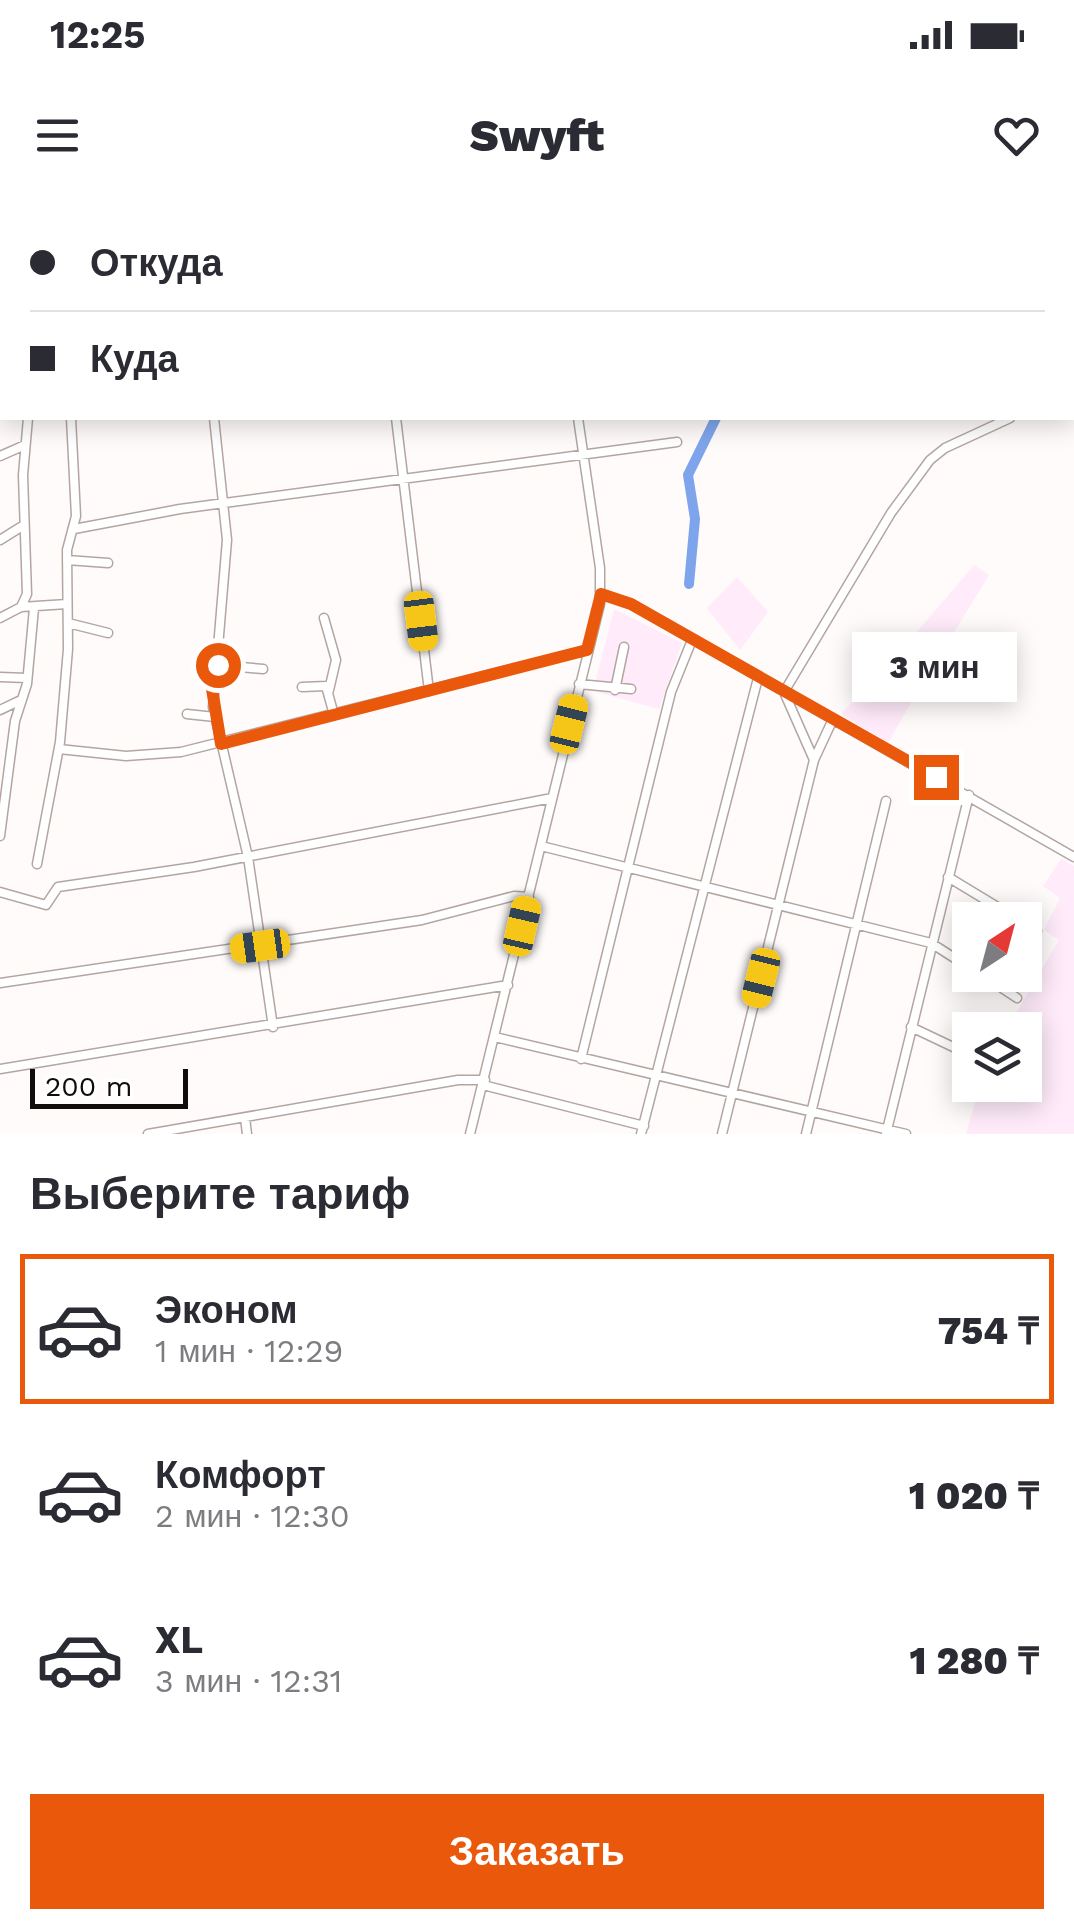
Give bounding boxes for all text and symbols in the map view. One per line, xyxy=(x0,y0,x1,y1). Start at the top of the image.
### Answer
text: 12:25 xyxy=(50,13,145,57)
icon: menu xyxy=(30,108,85,163)
icon: heart xyxy=(989,108,1044,163)
text: Swyft xyxy=(470,109,604,162)
text: Откуда xyxy=(90,241,223,285)
text: Куда xyxy=(90,337,179,381)
car xyxy=(402,589,440,653)
callout: 3 мин xyxy=(854,632,1018,702)
route start xyxy=(196,643,241,688)
text: 3 мин xyxy=(889,648,980,686)
car xyxy=(547,691,591,757)
route end xyxy=(914,755,959,800)
car xyxy=(501,893,543,959)
north arrow xyxy=(952,902,1042,992)
map controls xyxy=(952,902,1042,1102)
car xyxy=(228,927,292,965)
car xyxy=(739,945,783,1011)
button: layers xyxy=(952,1012,1042,1102)
scale bar xyxy=(30,1064,188,1108)
text: 200 m xyxy=(45,1070,132,1103)
text: Выберите тариф xyxy=(30,1167,410,1220)
icon: car xyxy=(35,1284,125,1374)
text: Эконом xyxy=(155,1288,298,1332)
text: 754 ₸ xyxy=(938,1309,1039,1353)
text: 1 мин · 12:29 xyxy=(155,1332,343,1370)
icon: car xyxy=(35,1449,125,1539)
text: Комфорт xyxy=(155,1453,326,1497)
text: 1 020 ₸ xyxy=(909,1474,1039,1518)
text: 2 мин · 12:30 xyxy=(155,1497,350,1535)
icon: car xyxy=(35,1614,125,1704)
text: XL xyxy=(155,1618,203,1662)
text: 1 280 ₸ xyxy=(909,1639,1039,1683)
text: 3 мин · 12:31 xyxy=(155,1662,342,1700)
button: Заказать xyxy=(30,1794,1044,1909)

